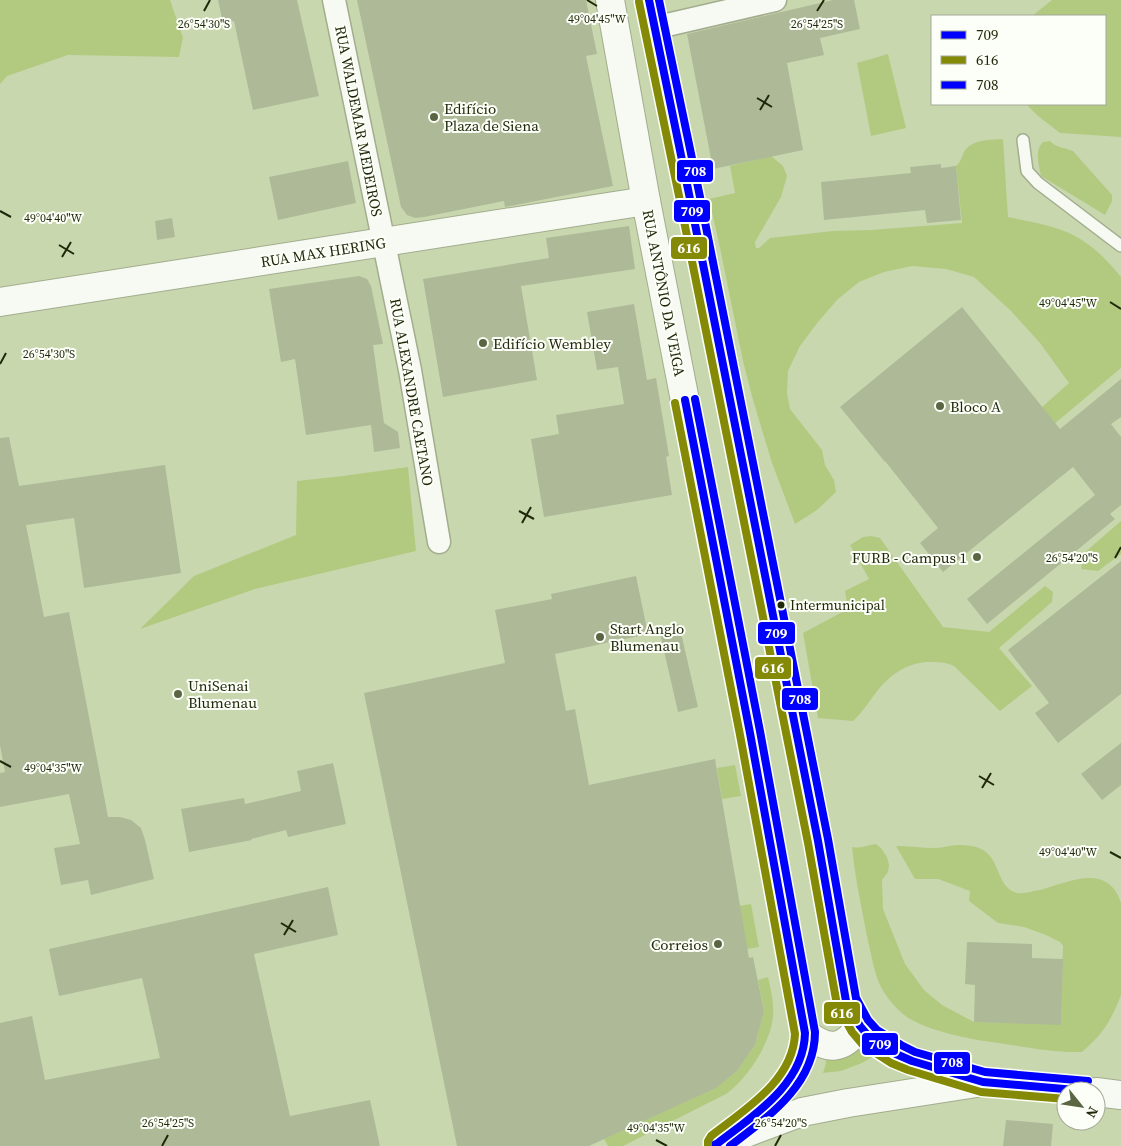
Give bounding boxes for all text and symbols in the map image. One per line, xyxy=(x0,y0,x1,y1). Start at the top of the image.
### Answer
text: 49°04'45"W xyxy=(568,11,626,27)
legend xyxy=(931,15,1106,105)
text: 26°54'30"S xyxy=(178,16,230,32)
text: 26°54'25"S xyxy=(791,16,843,32)
street label: RUA WALDEMAR MEDEIROS xyxy=(330,24,388,219)
text: 709 xyxy=(976,24,999,45)
text: 616 xyxy=(976,49,999,70)
text: 708 xyxy=(976,74,999,95)
place label: Edifício Plaza de Siena xyxy=(444,98,539,136)
marker: Edifício Plaza de Siena xyxy=(428,111,440,123)
line badge: 708 xyxy=(676,159,714,183)
text: 708 xyxy=(684,161,706,181)
line badge: 709 xyxy=(673,199,711,223)
text: 709 xyxy=(681,201,704,221)
street label: RUA ANTÔNIO DA VEIGA xyxy=(637,208,691,378)
text: 49°04'40"W xyxy=(24,210,82,226)
street label: RUA MAX HERING xyxy=(259,232,387,272)
line badge: 616 xyxy=(670,236,708,260)
text: 616 xyxy=(678,238,701,258)
text: 49°04'45"W xyxy=(1039,295,1097,311)
street label: RUA ALEXANDRE CAETANO xyxy=(385,296,439,488)
place label: Edifício Wembley xyxy=(493,333,611,354)
marker: Edifício Wembley xyxy=(477,337,489,349)
text: 26°54'30"S xyxy=(23,346,75,362)
place label: Bloco A xyxy=(950,396,1001,417)
marker: Bloco A xyxy=(934,400,946,412)
place label: FURB - Campus 1 xyxy=(852,547,967,568)
text: 26°54'20"S xyxy=(1046,550,1098,566)
marker: FURB - Campus 1 xyxy=(971,551,983,563)
place label: Intermunicipal xyxy=(790,595,885,615)
marker: Intermunicipal xyxy=(776,600,786,610)
place label: Start Anglo Blumenau xyxy=(610,618,684,656)
line badge: 709 xyxy=(757,621,796,645)
text: 709 xyxy=(765,623,788,643)
marker: Start Anglo Blumenau xyxy=(594,631,606,643)
line badge: 616 xyxy=(754,656,792,680)
text: 616 xyxy=(762,658,785,678)
place label: UniSenai Blumenau xyxy=(188,675,257,713)
line badge: 708 xyxy=(781,687,819,711)
marker: UniSenai Blumenau xyxy=(172,688,184,700)
text: 708 xyxy=(789,689,811,709)
text: 49°04'35"W xyxy=(24,760,82,776)
text: 49°04'40"W xyxy=(1039,844,1097,860)
place label: Correios xyxy=(651,934,708,955)
marker: Correios xyxy=(712,938,724,950)
line badge: 616 xyxy=(823,1001,861,1025)
text: 616 xyxy=(831,1003,854,1023)
line badge: 709 xyxy=(861,1032,899,1056)
text: 709 xyxy=(869,1034,892,1054)
line badge: 708 xyxy=(933,1051,971,1075)
text: 708 xyxy=(941,1052,963,1072)
north arrow xyxy=(1056,1081,1106,1131)
text: N xyxy=(1081,1103,1103,1122)
text: 26°54'25"S xyxy=(142,1115,194,1131)
text: 26°54'20"S xyxy=(755,1115,807,1131)
text: 49°04'35"W xyxy=(627,1120,685,1136)

